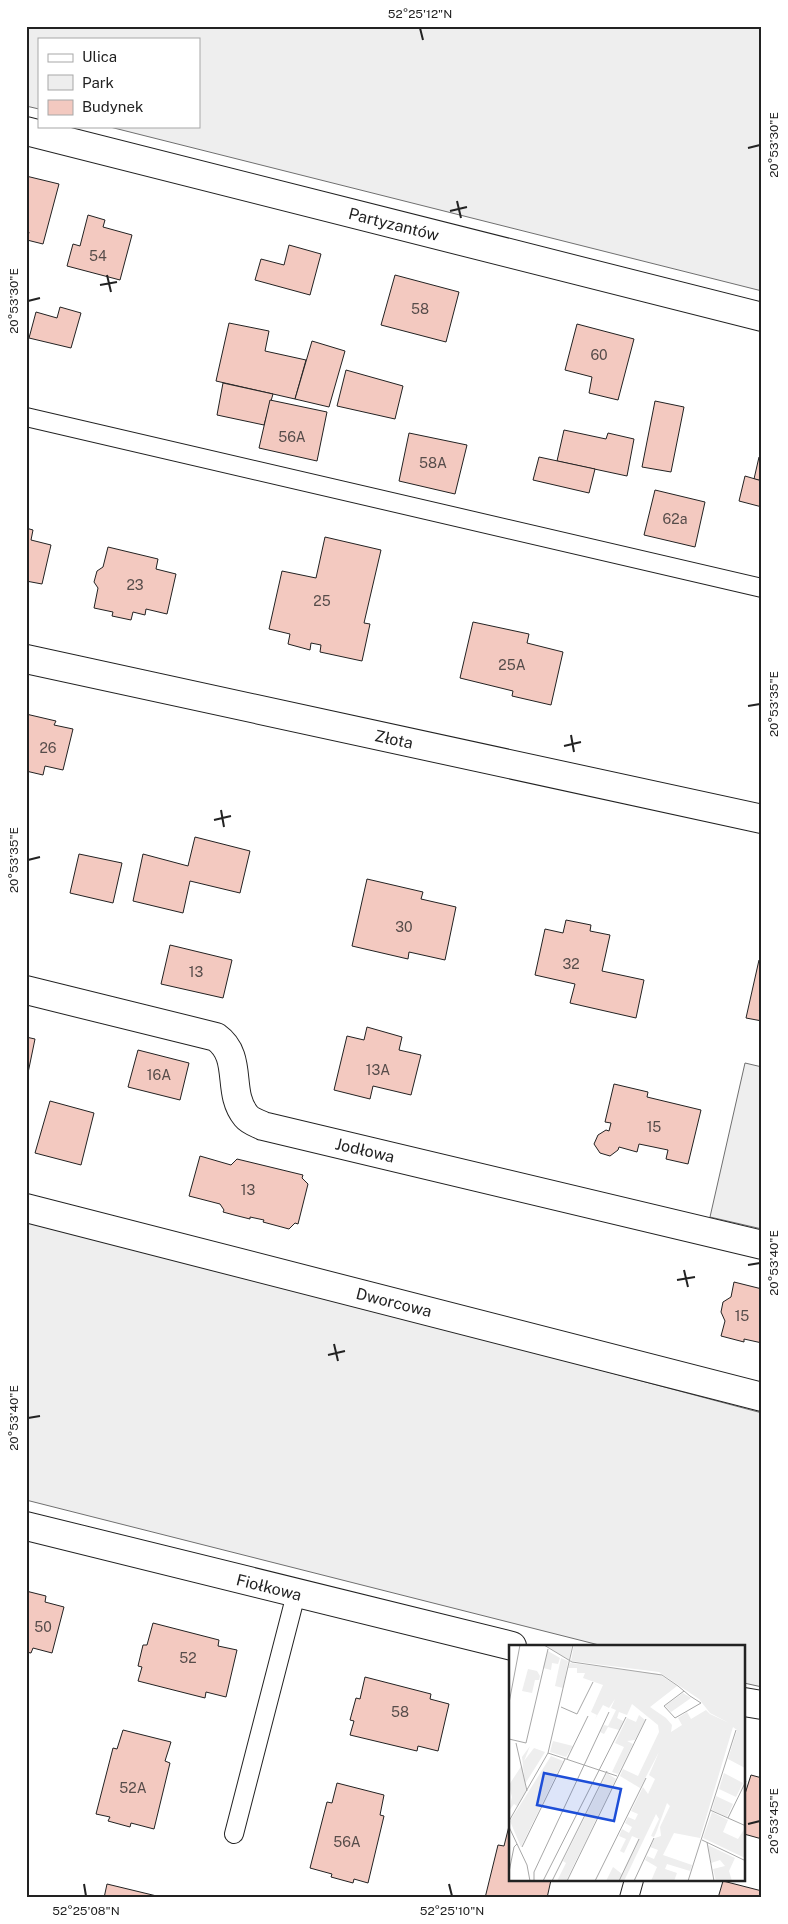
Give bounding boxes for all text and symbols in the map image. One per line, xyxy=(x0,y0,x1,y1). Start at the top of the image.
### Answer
text: 52°25'12"N xyxy=(388,7,452,21)
legend xyxy=(38,38,200,128)
text: Ulica xyxy=(82,48,117,65)
text: Park xyxy=(82,74,114,91)
text: Budynek xyxy=(82,98,143,115)
text: 20°53'30"E xyxy=(767,112,781,178)
street label: Partyzantów xyxy=(347,204,442,245)
house number: 54 xyxy=(89,248,107,264)
text: 20°53'30"E xyxy=(7,268,21,334)
house number: 58 xyxy=(411,301,429,317)
house number: 60 xyxy=(590,347,608,363)
house number: 56A xyxy=(278,429,306,445)
house number: 58A xyxy=(419,455,447,471)
house number: 62a xyxy=(663,511,687,527)
house number: 23 xyxy=(126,577,144,593)
house number: 25 xyxy=(313,593,331,609)
house number: 25A xyxy=(498,657,526,673)
text: 20°53'35"E xyxy=(767,671,781,737)
street label: Złota xyxy=(373,726,415,753)
house number: 26 xyxy=(39,740,57,756)
text: 20°53'35"E xyxy=(7,827,21,893)
house number: 30 xyxy=(395,919,413,935)
house number: 32 xyxy=(562,956,580,972)
house number: 13 xyxy=(189,964,203,980)
house number: 13A xyxy=(366,1062,390,1078)
house number: 16A xyxy=(147,1067,171,1083)
house number: 15 xyxy=(647,1119,661,1135)
street label: Jodłowa xyxy=(333,1134,396,1167)
house number: 13 xyxy=(241,1182,255,1198)
text: 20°53'40"E xyxy=(767,1230,781,1296)
street label: Dworcowa xyxy=(354,1284,434,1321)
house number: 15 xyxy=(735,1308,749,1324)
text: 20°53'40"E xyxy=(7,1385,21,1451)
street label: Fiołkowa xyxy=(234,1570,304,1605)
house number: 50 xyxy=(34,1619,52,1635)
inset map xyxy=(509,1645,746,1882)
house number: 52 xyxy=(179,1650,197,1666)
house number: 58 xyxy=(391,1704,409,1720)
house number: 52A xyxy=(119,1780,147,1796)
text: 20°53'45"E xyxy=(767,1788,781,1854)
house number: 56A xyxy=(333,1834,361,1850)
text: 52°25'08"N xyxy=(52,1904,120,1918)
text: 52°25'10"N xyxy=(420,1904,484,1918)

